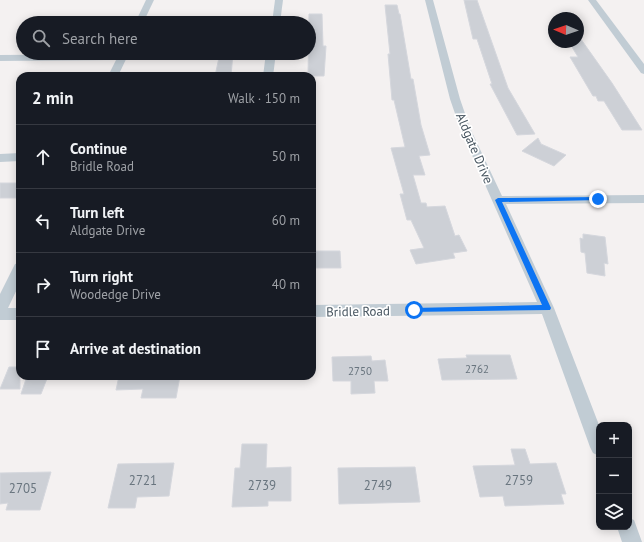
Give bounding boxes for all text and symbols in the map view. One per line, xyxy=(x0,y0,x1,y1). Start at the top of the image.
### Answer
north arrow xyxy=(548,12,584,48)
search box xyxy=(16,16,316,60)
icon: search xyxy=(30,27,52,49)
text: Search here xyxy=(62,29,138,48)
text: 2 min xyxy=(32,87,73,109)
text: Walk · 150 m xyxy=(228,90,300,107)
street label: Aldgate Drive xyxy=(452,110,497,186)
text: Continue xyxy=(70,139,127,158)
icon: ahead xyxy=(32,146,54,168)
text: 50 m xyxy=(272,148,300,165)
text: Bridle Road xyxy=(70,158,134,175)
route end xyxy=(589,190,607,208)
text: Turn left xyxy=(70,203,124,222)
icon: left xyxy=(32,210,54,232)
text: 60 m xyxy=(272,212,300,229)
text: Aldgate Drive xyxy=(70,222,145,239)
text: Turn right xyxy=(70,267,133,286)
icon: right xyxy=(32,274,54,296)
text: 40 m xyxy=(272,276,300,293)
text: Woodedge Drive xyxy=(70,286,161,303)
route start xyxy=(405,301,423,319)
street label: Bridle Road xyxy=(326,302,390,321)
icon: arrive xyxy=(32,338,54,360)
text: Arrive at destination xyxy=(70,339,201,358)
house number: 2762 xyxy=(465,362,489,376)
house number: 2750 xyxy=(348,364,372,378)
map controls xyxy=(596,422,632,530)
button: + xyxy=(596,422,632,458)
button: − xyxy=(596,458,632,494)
house number: 2721 xyxy=(129,472,157,489)
house number: 2759 xyxy=(505,472,533,489)
house number: 2739 xyxy=(248,477,276,494)
house number: 2749 xyxy=(364,477,392,494)
house number: 2705 xyxy=(9,480,37,497)
button: layers xyxy=(596,494,632,530)

